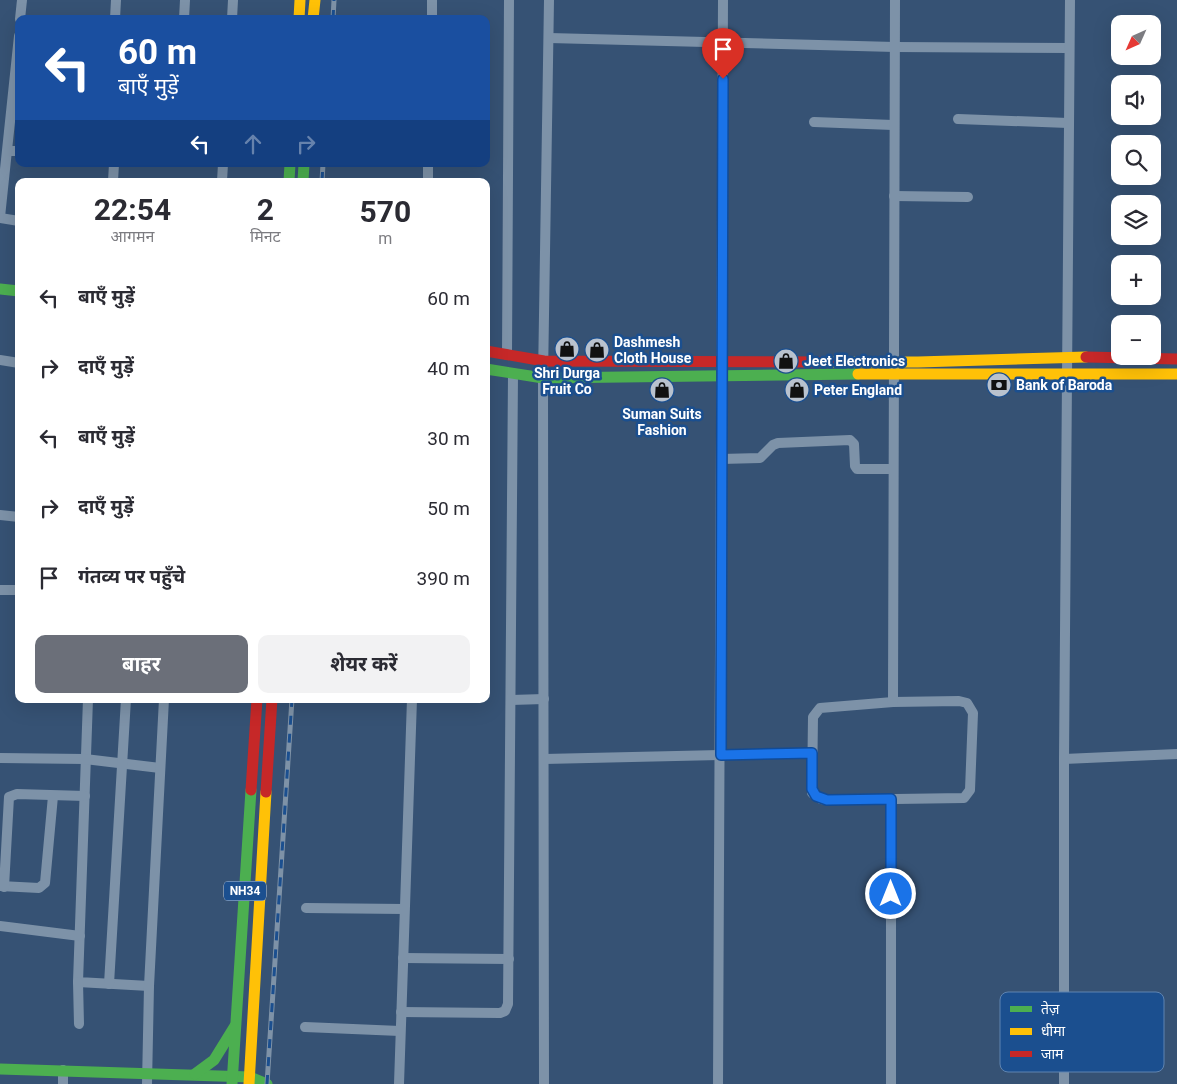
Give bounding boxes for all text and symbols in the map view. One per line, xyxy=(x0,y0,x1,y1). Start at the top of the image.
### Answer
north arrow xyxy=(1111,15,1161,65)
map controls xyxy=(1111,15,1161,365)
pin xyxy=(702,28,744,79)
text: 60 m xyxy=(118,32,197,73)
icon: left xyxy=(35,35,100,100)
icon: arrive xyxy=(709,35,737,63)
text: बाएँ मुड़ें xyxy=(118,74,179,99)
button: sound xyxy=(1111,75,1161,125)
icon: left xyxy=(186,130,214,158)
icon: ahead xyxy=(239,130,267,158)
icon: right xyxy=(292,130,320,158)
button: search xyxy=(1111,135,1161,185)
text: 22:54 xyxy=(94,192,171,227)
text: 2 xyxy=(257,192,274,227)
text: 570 xyxy=(360,194,411,229)
button: layers xyxy=(1111,195,1161,245)
text: आगमन xyxy=(111,227,154,246)
text: मिनट xyxy=(250,227,281,246)
text: m xyxy=(378,229,392,248)
button: + xyxy=(1111,255,1161,305)
icon: left xyxy=(35,284,63,312)
text: बाएँ मुड़ें xyxy=(78,285,135,308)
text: 60 m xyxy=(427,287,470,310)
button: − xyxy=(1111,315,1161,365)
place label: Dashmesh Cloth House xyxy=(614,334,692,366)
shop icon: Shri Durga Fruit Co xyxy=(554,336,580,362)
shop icon: Dashmesh Cloth House xyxy=(584,337,610,363)
shop icon: Jeet Electronics xyxy=(773,348,799,374)
place label: Jeet Electronics xyxy=(804,353,905,369)
icon: right xyxy=(35,354,63,382)
text: दाएँ मुड़ें xyxy=(78,355,134,378)
text: 40 m xyxy=(427,357,470,380)
place label: Shri Durga Fruit Co xyxy=(534,365,601,397)
bank icon: Bank of Baroda xyxy=(986,372,1012,398)
shop icon: Suman Suits Fashion xyxy=(649,377,675,403)
shop icon: Peter England xyxy=(784,377,810,403)
place label: Bank of Baroda xyxy=(1016,377,1113,393)
place label: Peter England xyxy=(814,382,902,398)
place label: Suman Suits Fashion xyxy=(622,406,702,438)
icon: left xyxy=(35,424,63,452)
text: बाएँ मुड़ें xyxy=(78,425,135,448)
text: 30 m xyxy=(427,427,470,450)
icon: right xyxy=(35,494,63,522)
text: दाएँ मुड़ें xyxy=(78,495,134,518)
text: 50 m xyxy=(427,497,470,520)
icon: arrive xyxy=(35,564,63,592)
text: गंतव्य पर पहुँचे xyxy=(78,565,185,588)
text: 390 m xyxy=(417,567,470,590)
button: बाहर xyxy=(35,635,248,693)
button: शेयर करें xyxy=(258,635,470,693)
position arrow xyxy=(864,867,916,919)
road number: NH34 xyxy=(224,881,266,900)
legend xyxy=(1000,992,1164,1072)
text: तेज़ xyxy=(1041,1000,1060,1017)
text: धीमा xyxy=(1041,1023,1066,1039)
text: जाम xyxy=(1041,1046,1064,1062)

